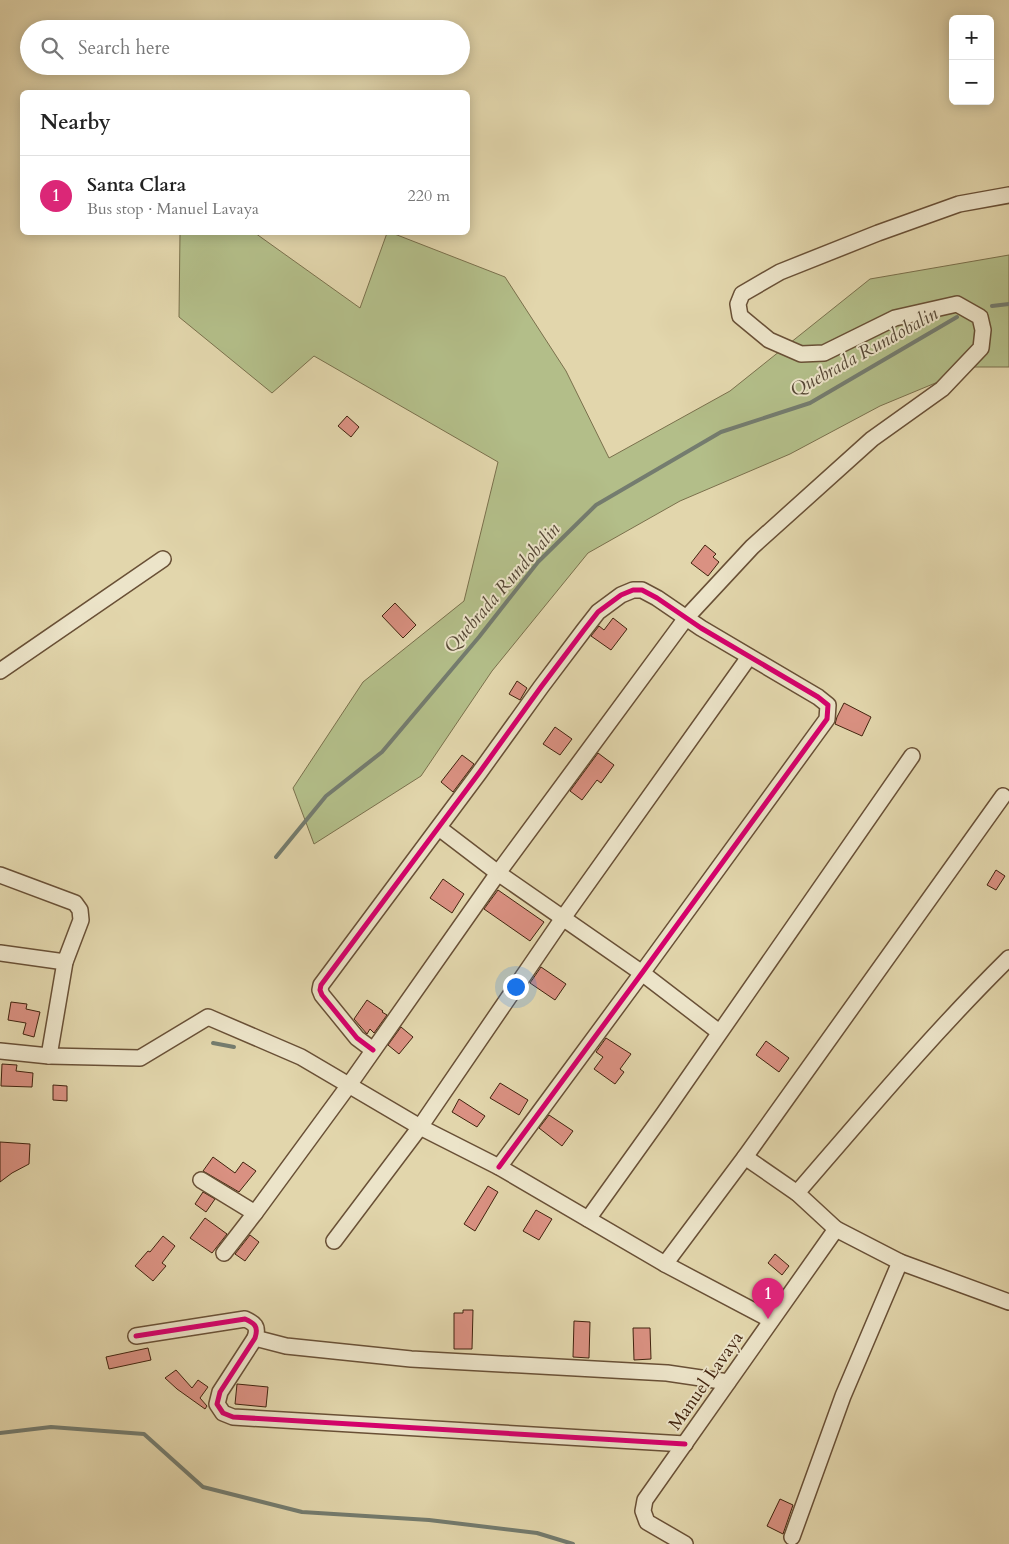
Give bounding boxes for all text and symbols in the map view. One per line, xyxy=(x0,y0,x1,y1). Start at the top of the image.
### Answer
map controls xyxy=(949,15,994,105)
button: + xyxy=(949,15,994,60)
search box xyxy=(20,20,470,75)
icon: search xyxy=(38,34,66,62)
text: Search here xyxy=(78,35,170,61)
button: − xyxy=(949,60,994,105)
text: Nearby xyxy=(40,108,111,137)
text: Santa Clara xyxy=(87,172,186,198)
text: 1 xyxy=(52,185,60,207)
text: 220 m xyxy=(408,185,450,207)
text: Bus stop · Manuel Lavaya xyxy=(87,198,259,220)
water label: Quebrada Rundobalin xyxy=(786,300,943,403)
water label: Quebrada Rundobalin xyxy=(438,517,566,659)
your location xyxy=(503,974,529,1000)
pin: 1 xyxy=(752,1278,784,1319)
street label: Manuel Lavaya xyxy=(663,1326,749,1435)

